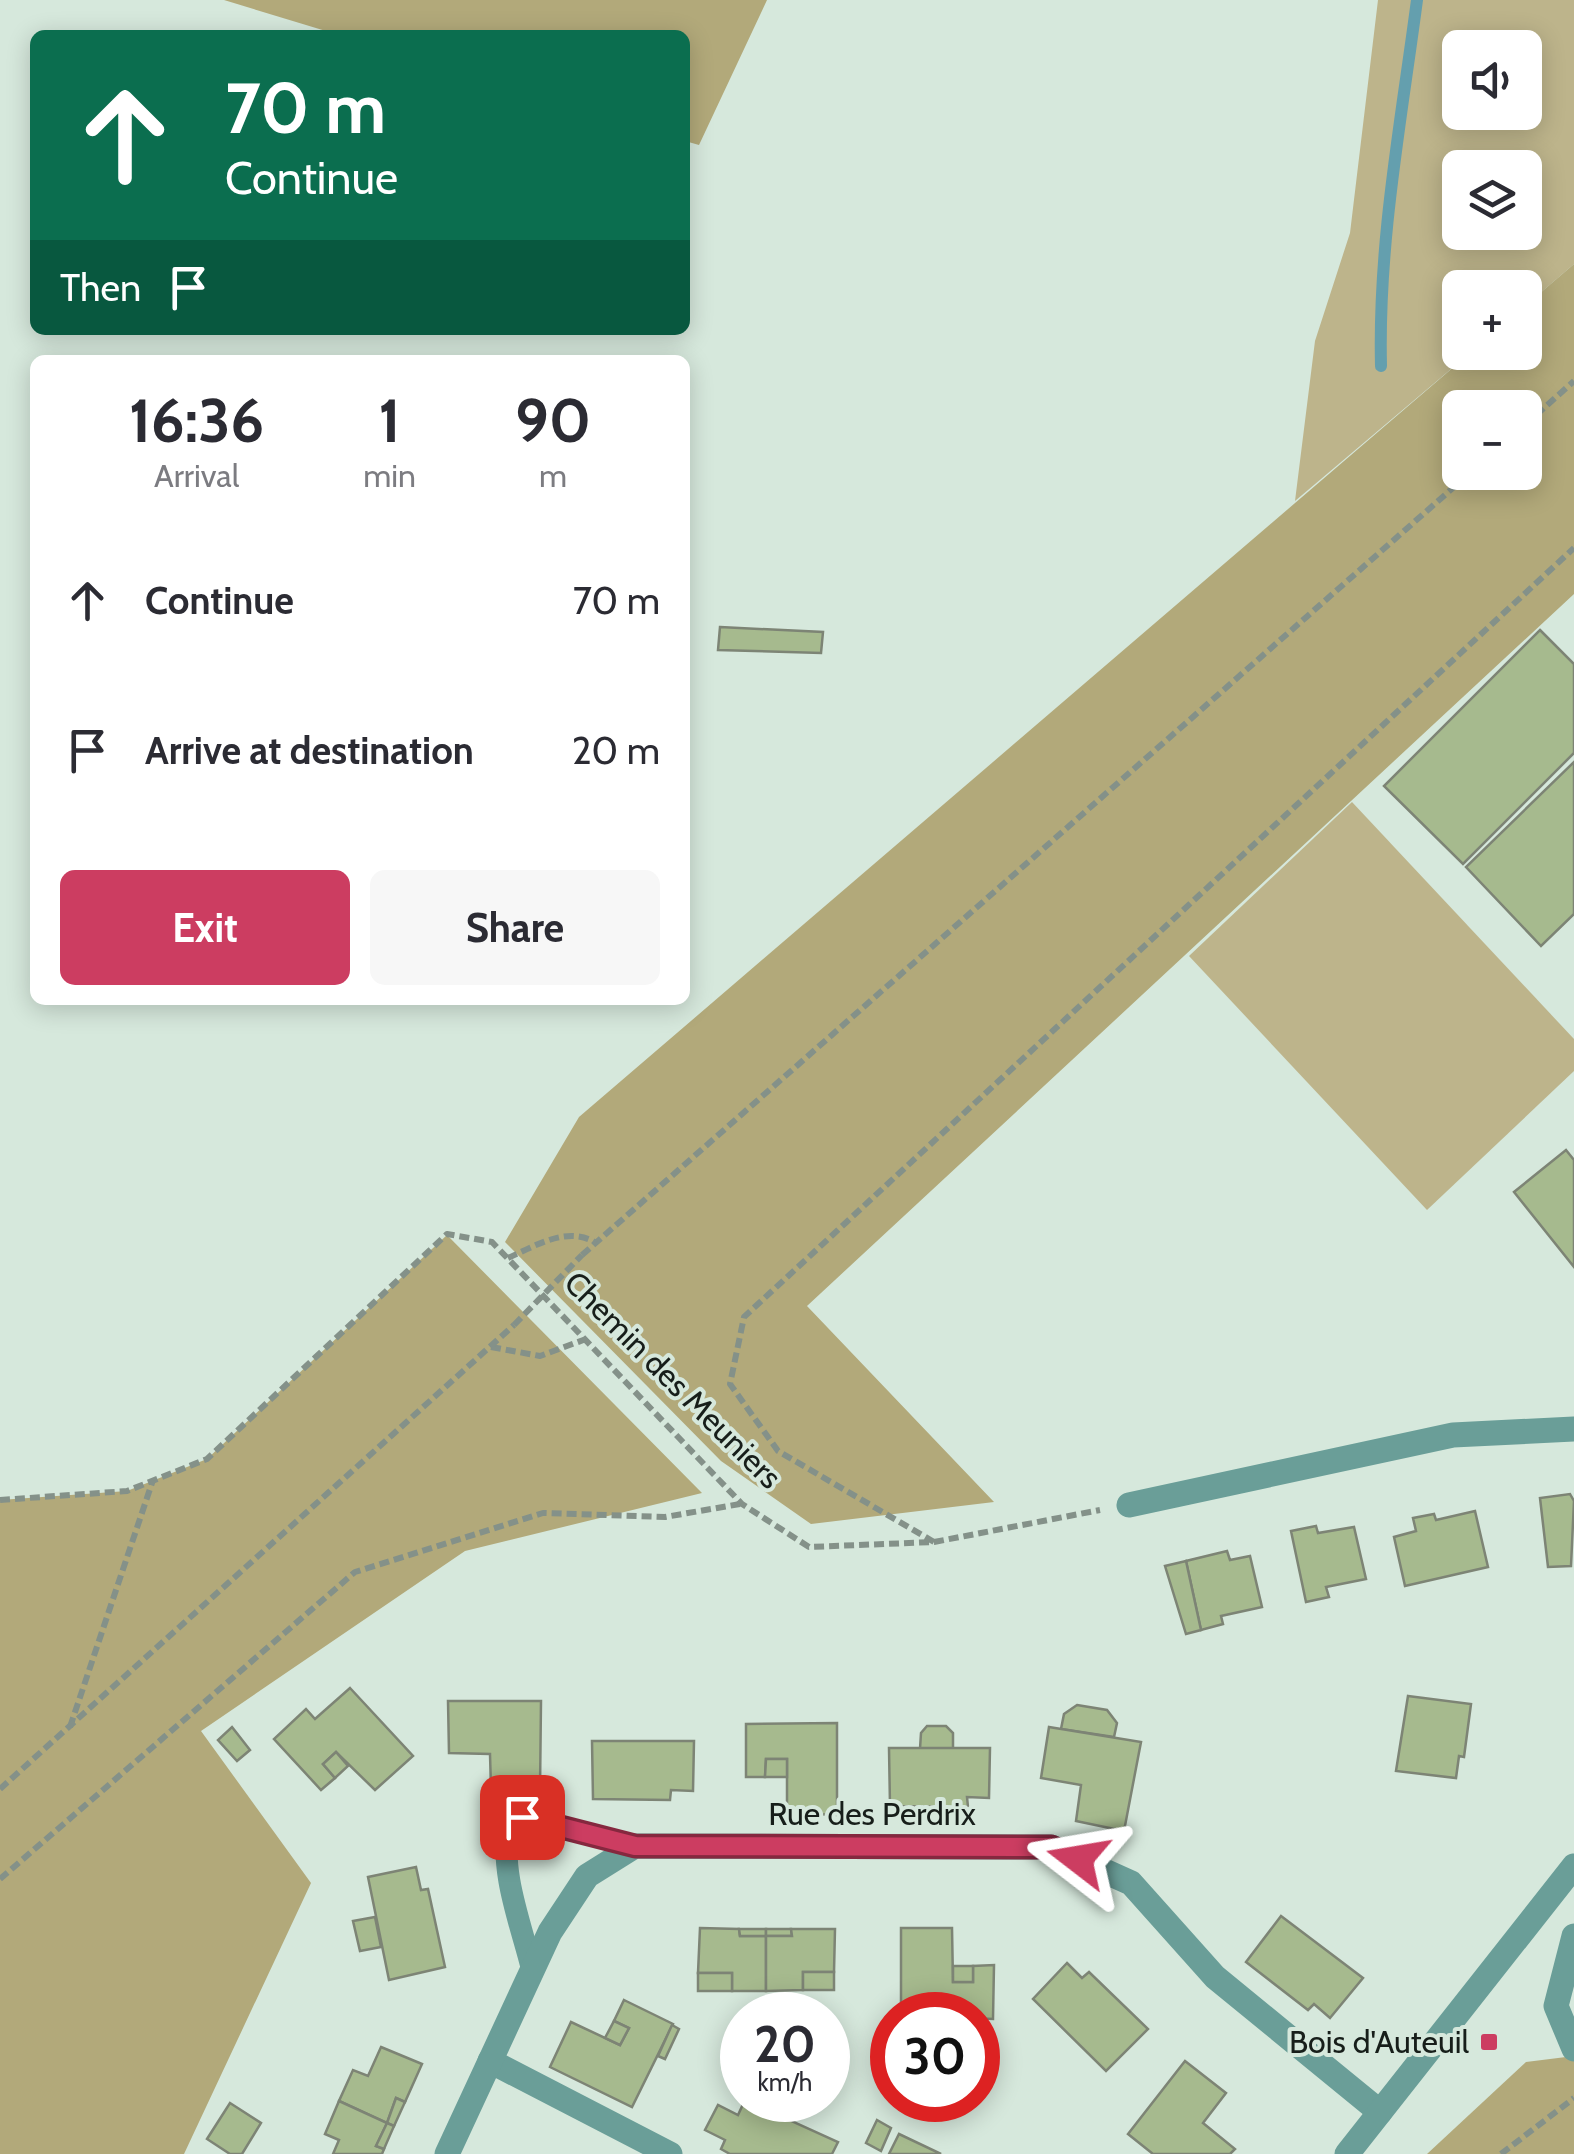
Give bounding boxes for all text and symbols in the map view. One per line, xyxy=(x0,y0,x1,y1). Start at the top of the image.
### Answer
map controls xyxy=(1442,30,1542,490)
button: sound xyxy=(1442,30,1542,130)
text: 70 m xyxy=(225,65,386,151)
icon: ahead xyxy=(60,70,190,200)
button: layers xyxy=(1442,150,1542,250)
text: Continue xyxy=(225,151,398,205)
icon: arrive xyxy=(161,260,216,315)
text: Then xyxy=(60,264,141,311)
button: + xyxy=(1442,270,1542,370)
text: 16:36 xyxy=(129,384,264,457)
text: 1 xyxy=(378,384,401,457)
text: 90 xyxy=(515,384,591,457)
button: − xyxy=(1442,390,1542,490)
text: Arrival xyxy=(154,456,239,495)
text: min xyxy=(363,456,416,495)
text: m xyxy=(539,456,567,495)
icon: ahead xyxy=(60,573,115,628)
text: Continue xyxy=(145,577,294,624)
text: 70 m xyxy=(573,577,660,624)
icon: arrive xyxy=(60,723,115,778)
text: Arrive at destination xyxy=(145,727,474,774)
text: 20 m xyxy=(572,727,660,774)
button: Exit xyxy=(60,870,350,985)
button: Share xyxy=(370,870,660,985)
street label: Chemin des Meuniers xyxy=(557,1263,790,1496)
pin xyxy=(480,1775,565,1860)
icon: arrive xyxy=(495,1790,550,1845)
street label: Rue des Perdrix xyxy=(768,1794,976,1833)
position arrow xyxy=(1026,1807,1130,1911)
speed limit sign: 30 xyxy=(870,1992,1000,2122)
text: 20 xyxy=(754,2014,816,2075)
place label: Bois d'Auteuil xyxy=(1289,2022,1469,2061)
marker: Bois d'Auteuil xyxy=(1478,2031,1500,2053)
text: km/h xyxy=(758,2067,812,2097)

